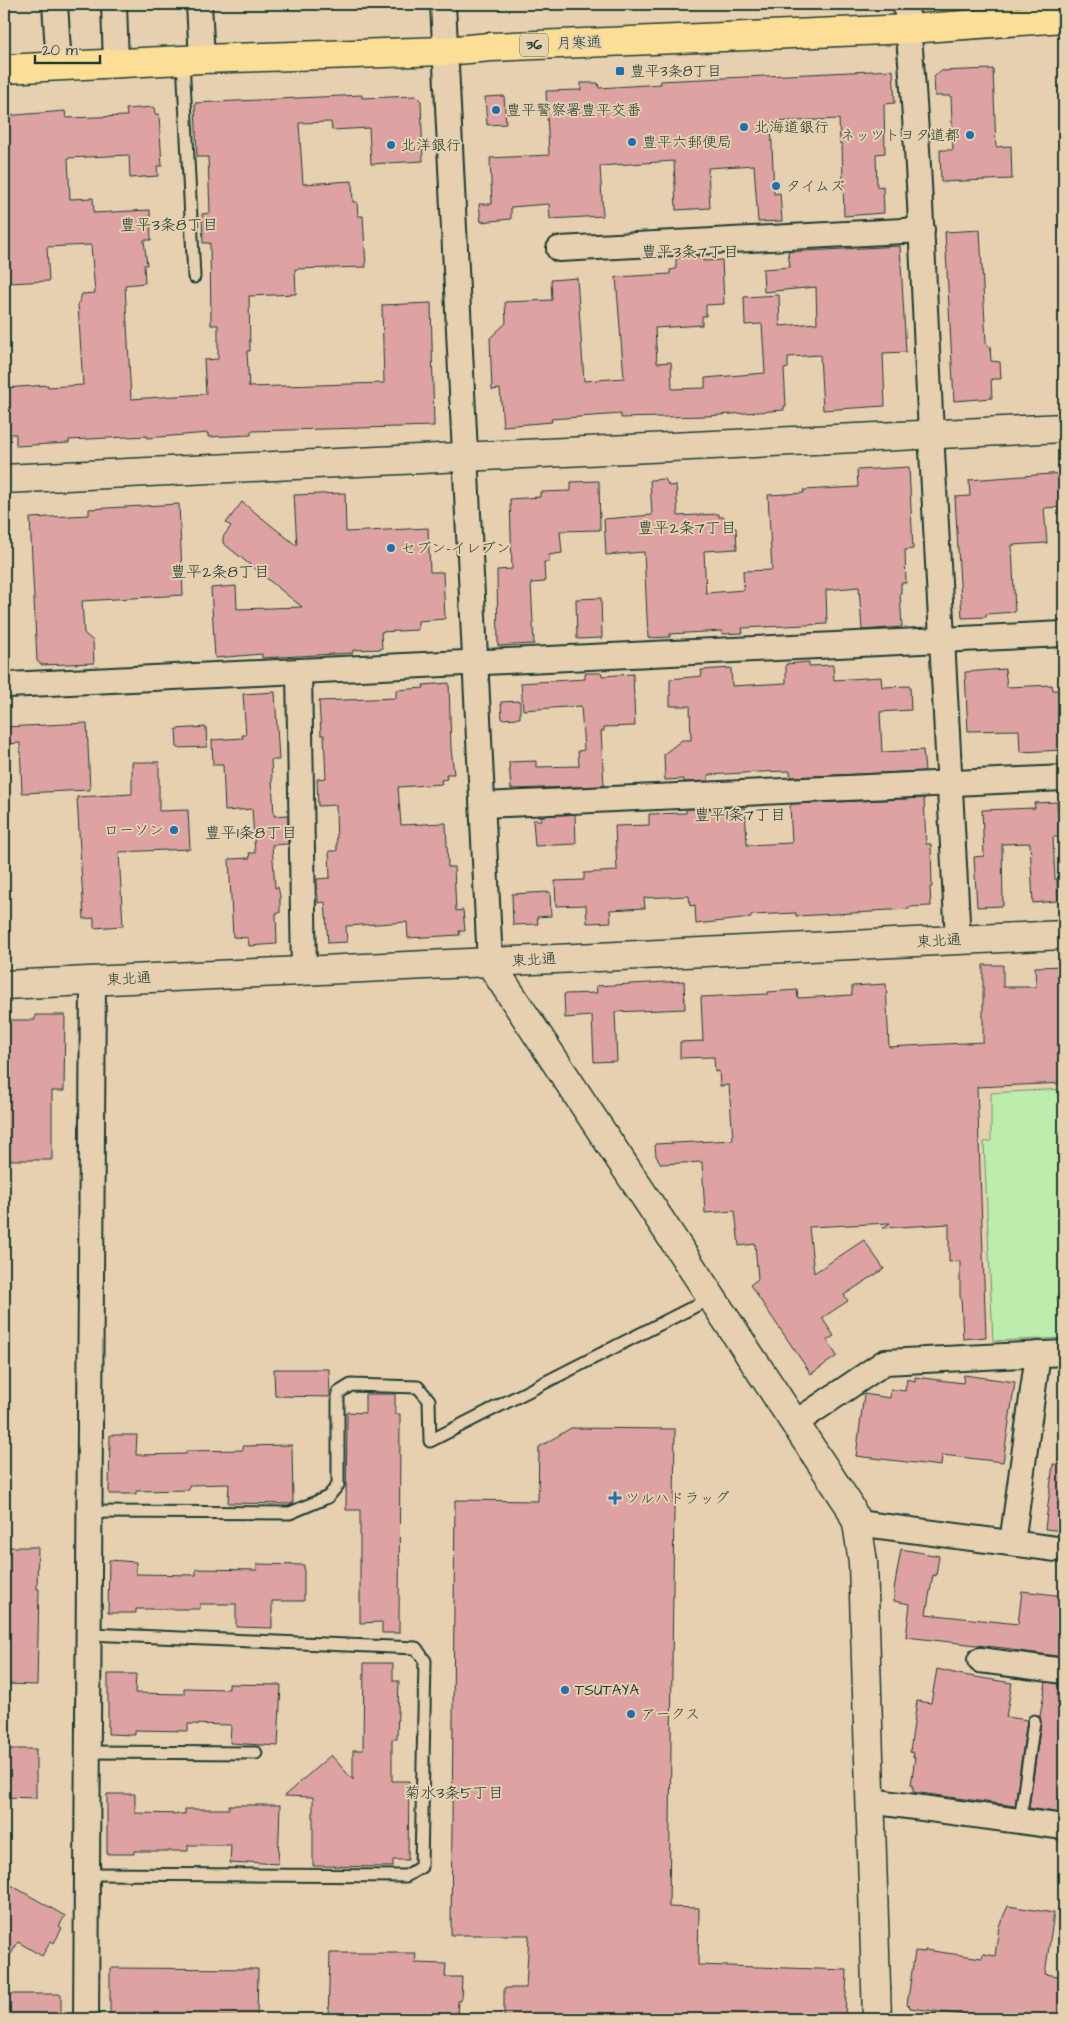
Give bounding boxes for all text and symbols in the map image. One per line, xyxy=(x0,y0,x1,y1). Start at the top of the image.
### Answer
scale bar xyxy=(35,32,100,64)
street label: 月寒通 xyxy=(556,32,602,54)
road number: 36 xyxy=(520,34,548,56)
text: 20 m xyxy=(42,40,78,61)
place label: 豊平3条8丁目 xyxy=(630,61,722,82)
marker: 豊平3条8丁目 xyxy=(614,65,626,77)
place label: 豊平警察署豊平交番 xyxy=(506,100,641,121)
marker: 豊平警察署豊平交番 xyxy=(490,104,502,116)
place label: 北海道銀行 xyxy=(754,117,829,138)
marker: 北海道銀行 xyxy=(738,121,750,133)
place label: ネッツトヨタ道都 xyxy=(841,125,960,146)
marker: ネッツトヨタ道都 xyxy=(964,129,976,141)
place label: 豊平六郵便局 xyxy=(642,132,732,153)
place label: 北洋銀行 xyxy=(401,135,461,156)
marker: 豊平六郵便局 xyxy=(626,136,638,148)
marker: 北洋銀行 xyxy=(385,139,397,151)
place label: タイムズ xyxy=(786,176,845,197)
marker: タイムズ xyxy=(770,180,782,192)
district label: 豊平3条8丁目 xyxy=(120,214,218,236)
district label: 豊平3条7丁目 xyxy=(641,241,739,263)
district label: 豊平2条7丁目 xyxy=(637,517,737,539)
place label: セブン-イレブン xyxy=(401,538,511,559)
marker: セブン-イレブン xyxy=(385,542,397,554)
district label: 豊平2条8丁目 xyxy=(170,561,270,583)
district label: 豊平1条7丁目 xyxy=(694,804,786,826)
place label: ローソン xyxy=(104,820,164,841)
district label: 豊平1条8丁目 xyxy=(205,822,297,844)
marker: ローソン xyxy=(168,824,180,836)
street label: 東北通 xyxy=(916,929,962,953)
street label: 東北通 xyxy=(511,948,557,972)
street label: 東北通 xyxy=(106,967,152,991)
place label: ツルハドラッグ xyxy=(625,1488,729,1509)
marker: ツルハドラッグ xyxy=(609,1492,621,1504)
place label: TSUTAYA xyxy=(575,1680,639,1701)
marker: TSUTAYA xyxy=(559,1684,571,1696)
place label: アークス xyxy=(641,1704,700,1725)
marker: アークス xyxy=(625,1708,637,1720)
district label: 菊水3条5丁目 xyxy=(404,1782,504,1804)

